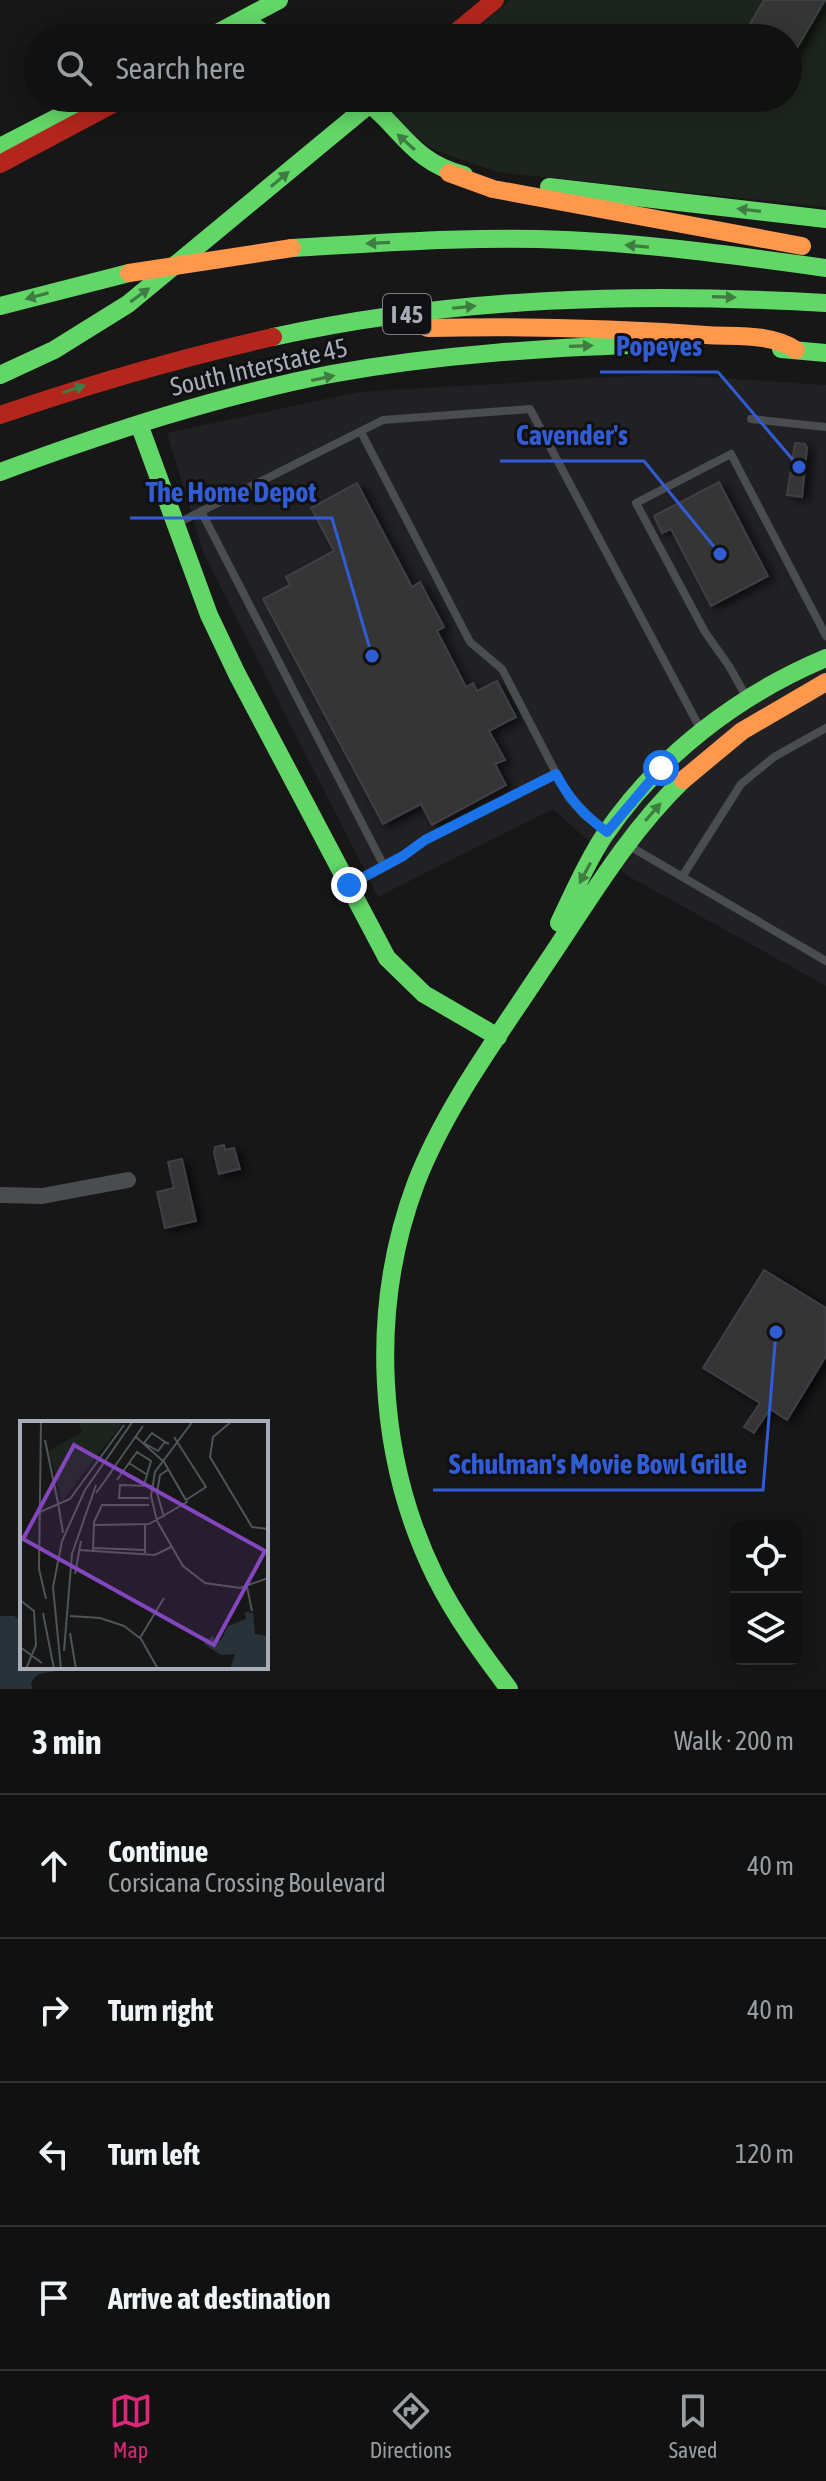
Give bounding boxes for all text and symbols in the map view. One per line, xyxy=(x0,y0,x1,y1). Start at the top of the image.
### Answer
search box xyxy=(24,24,802,112)
icon: search xyxy=(52,46,96,90)
text: Search here xyxy=(116,51,245,85)
one-way arrow xyxy=(397,134,416,152)
one-way arrow xyxy=(270,171,290,188)
one-way arrow xyxy=(736,204,761,217)
one-way arrow xyxy=(365,237,390,250)
one-way arrow xyxy=(624,240,649,253)
one-way arrow xyxy=(130,287,151,303)
one-way arrow xyxy=(25,290,50,302)
one-way arrow xyxy=(712,291,737,304)
road number: I 45 xyxy=(383,294,431,334)
one-way arrow xyxy=(452,300,477,313)
callout: Popeyes xyxy=(600,320,718,372)
text: Popeyes xyxy=(616,330,702,362)
street label: South Interstate 45 xyxy=(167,332,351,402)
one-way arrow xyxy=(569,340,594,353)
one-way arrow xyxy=(311,371,336,383)
one-way arrow xyxy=(62,383,86,395)
callout: Cavender's xyxy=(500,409,644,461)
text: Cavender's xyxy=(516,419,628,451)
callout: The Home Depot xyxy=(130,466,332,518)
text: The Home Depot xyxy=(146,476,316,508)
route start xyxy=(643,750,679,786)
one-way arrow xyxy=(644,802,662,821)
one-way arrow xyxy=(578,862,591,885)
route end xyxy=(331,867,367,903)
inset map xyxy=(20,1421,268,1669)
callout: Schulman's Movie Bowl Grille xyxy=(433,1438,763,1490)
text: Schulman's Movie Bowl Grille xyxy=(449,1448,747,1480)
map controls xyxy=(730,1521,802,1665)
button: locate xyxy=(730,1521,802,1593)
button: layers xyxy=(730,1593,802,1665)
text: 3 min xyxy=(32,1722,101,1761)
text: Walk · 200 m xyxy=(674,1726,794,1756)
text: Continue xyxy=(108,1834,208,1868)
icon: ahead xyxy=(32,1844,76,1888)
text: 40 m xyxy=(747,1851,794,1881)
text: Corsicana Crossing Boulevard xyxy=(108,1868,386,1898)
icon: right xyxy=(32,1988,76,2032)
text: Turn right xyxy=(108,1993,214,2027)
text: 40 m xyxy=(747,1995,794,2025)
icon: left xyxy=(32,2132,76,2176)
text: Turn left xyxy=(108,2137,200,2171)
text: 120 m xyxy=(735,2139,794,2169)
icon: arrive xyxy=(32,2276,76,2320)
text: Arrive at destination xyxy=(108,2281,330,2315)
tab: Map xyxy=(109,2389,153,2463)
tab: Directions xyxy=(370,2389,452,2463)
tab: Saved xyxy=(669,2389,717,2463)

